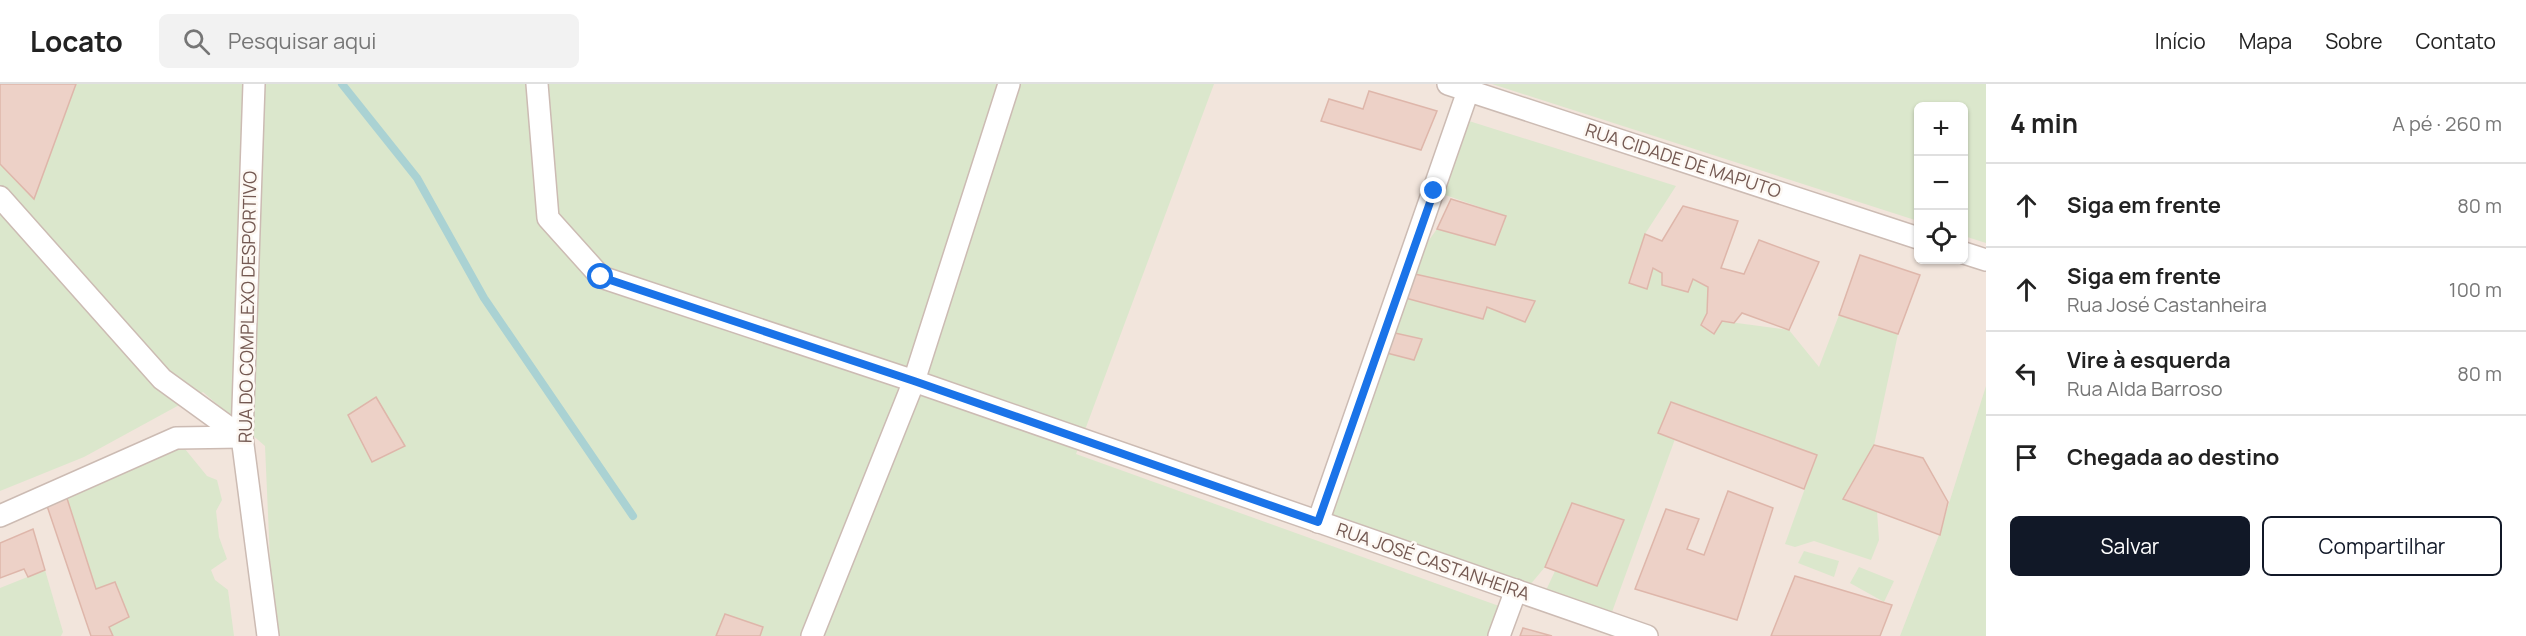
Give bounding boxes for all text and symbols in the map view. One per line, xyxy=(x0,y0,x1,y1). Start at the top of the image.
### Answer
search box xyxy=(159,14,579,68)
text: Locato xyxy=(30,22,123,60)
icon: search xyxy=(180,25,213,58)
text: Pesquisar aqui xyxy=(228,26,376,56)
text: Início xyxy=(2155,27,2206,55)
text: Mapa xyxy=(2239,27,2292,55)
text: Sobre xyxy=(2325,27,2383,55)
text: Contato xyxy=(2416,27,2496,55)
map controls xyxy=(1914,102,1968,264)
button: + xyxy=(1914,102,1968,156)
text: 4 min xyxy=(2010,105,2078,141)
text: A pé · 260 m xyxy=(2392,110,2502,137)
street label: RUA CIDADE DE MAPUTO xyxy=(1582,117,1784,203)
button: − xyxy=(1914,156,1968,210)
street label: RUA DO COMPLEXO DESPORTIVO xyxy=(233,171,261,443)
route end xyxy=(1420,177,1446,203)
icon: ahead xyxy=(2010,189,2043,222)
text: Siga em frente xyxy=(2067,190,2221,220)
text: 80 m xyxy=(2457,192,2502,219)
button: locate xyxy=(1914,210,1968,264)
text: Siga em frente xyxy=(2067,261,2221,291)
route start xyxy=(587,263,613,289)
icon: ahead xyxy=(2010,273,2043,306)
text: 100 m xyxy=(2449,276,2502,303)
text: Rua José Castanheira xyxy=(2067,291,2267,318)
text: Vire à esquerda xyxy=(2067,345,2231,375)
icon: left xyxy=(2010,357,2043,390)
text: 80 m xyxy=(2457,360,2502,387)
text: Rua Alda Barroso xyxy=(2067,375,2223,402)
icon: arrive xyxy=(2010,441,2043,474)
text: Chegada ao destino xyxy=(2067,442,2279,472)
button: Salvar xyxy=(2010,516,2250,576)
button: Compartilhar xyxy=(2262,516,2502,576)
street label: RUA JOSÉ CASTANHEIRA xyxy=(1333,517,1534,606)

